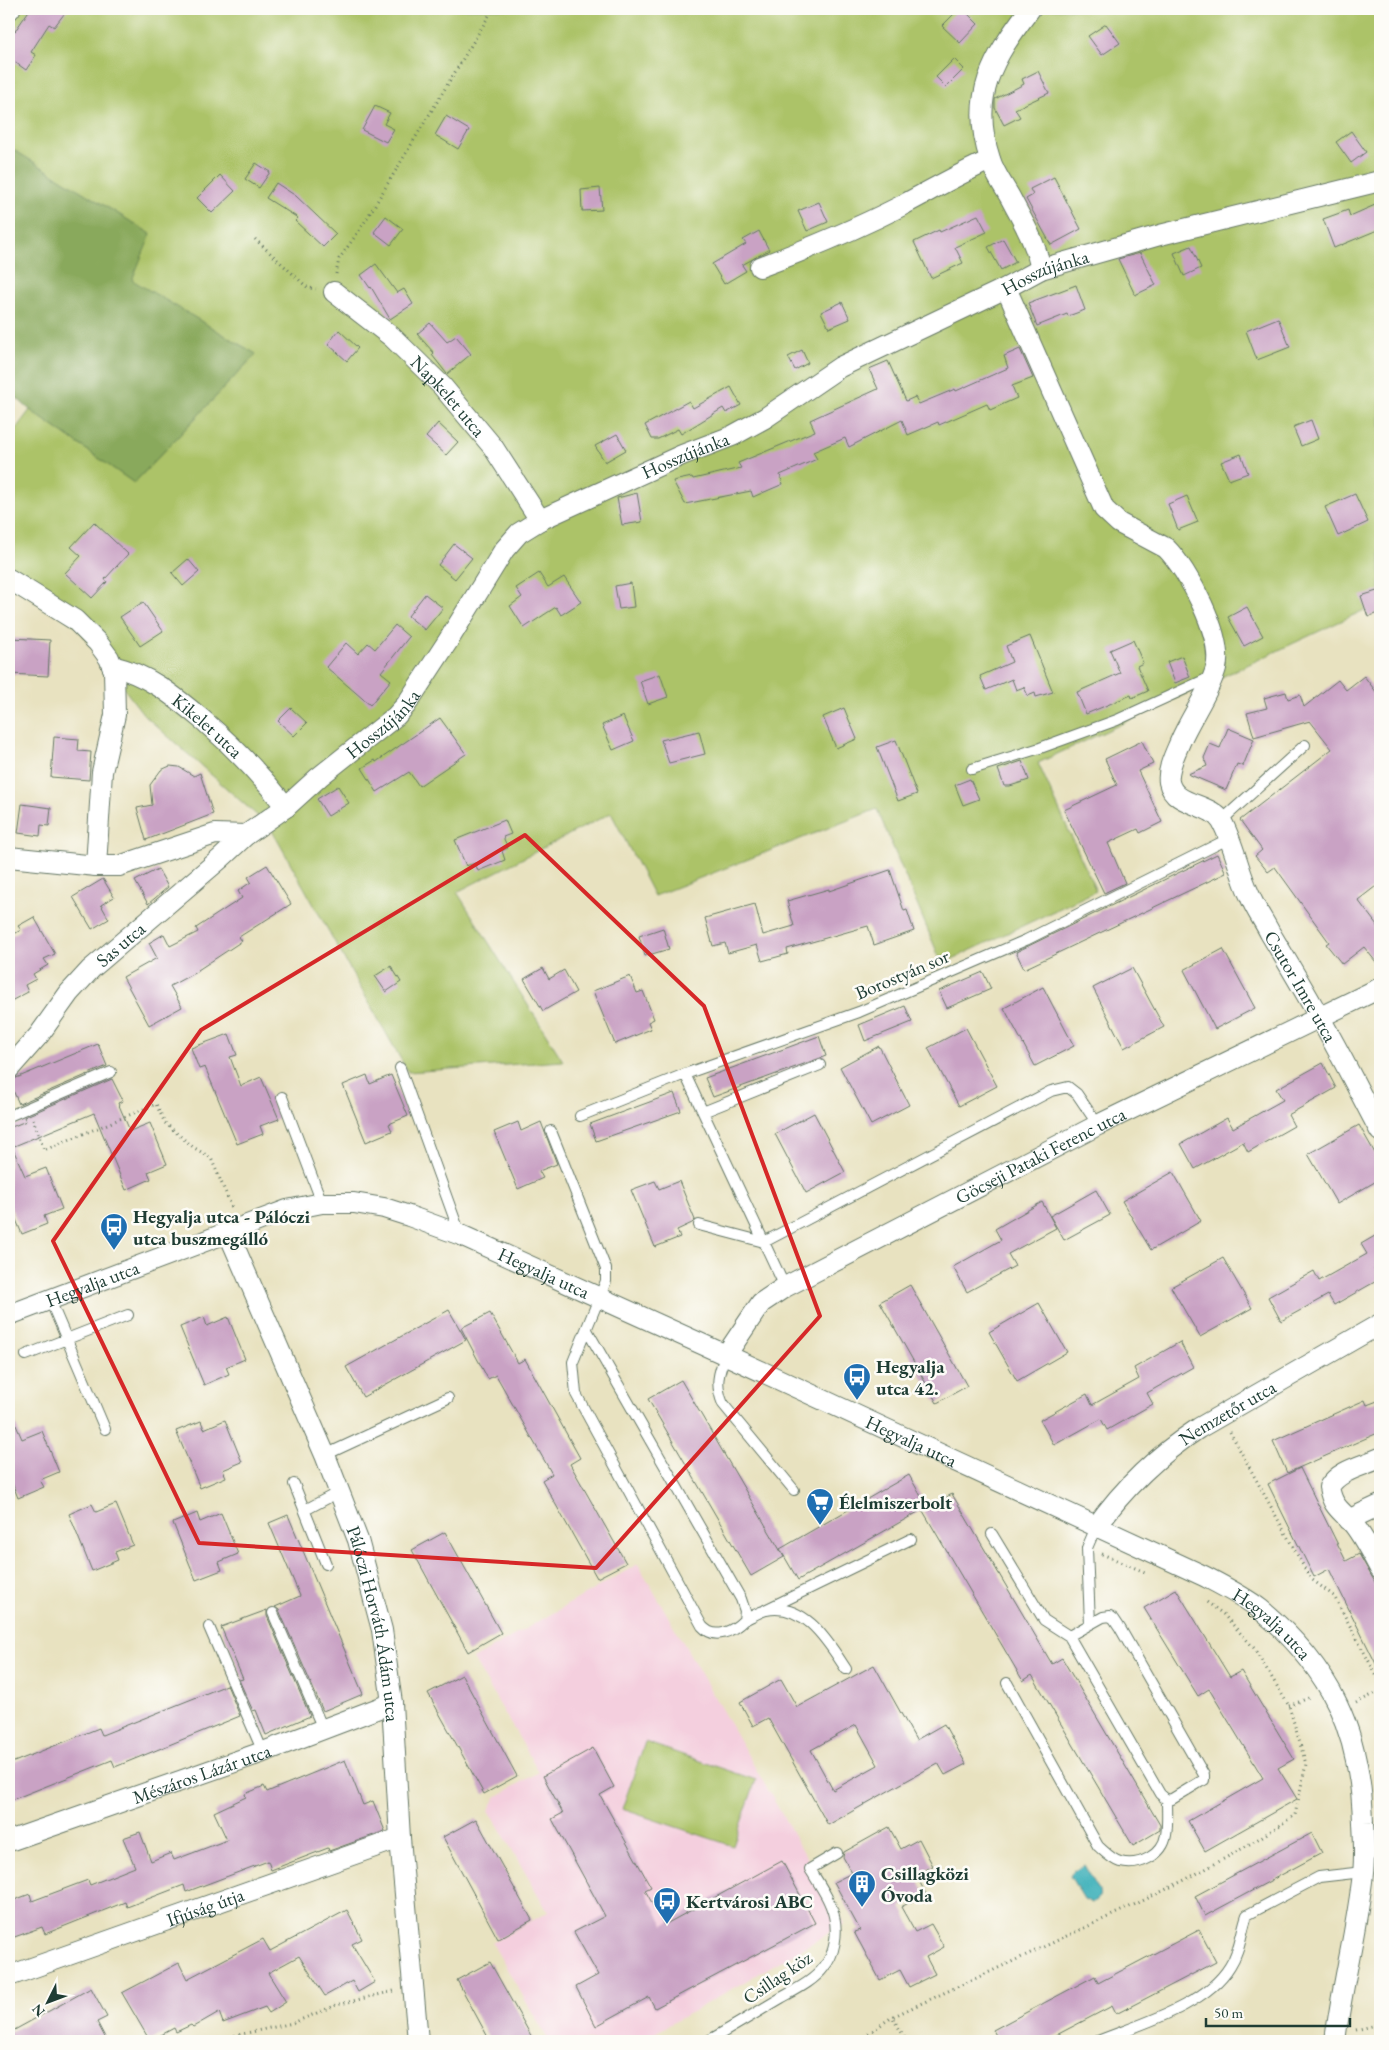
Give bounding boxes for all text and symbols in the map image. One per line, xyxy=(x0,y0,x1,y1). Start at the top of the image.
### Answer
street label: Hosszújánka xyxy=(997,244,1092,301)
street label: Napkelet utca xyxy=(405,350,491,442)
street label: Hosszújánka xyxy=(638,426,733,485)
street label: Hosszújánka xyxy=(340,684,426,764)
street label: Kikelet utca xyxy=(167,688,249,764)
street label: Sas utca xyxy=(91,916,151,973)
street label: Csutor Imre utca xyxy=(1258,926,1343,1047)
street label: Borostyán sor xyxy=(851,943,954,1005)
street label: Göcseji Pataki Ferenc utca xyxy=(951,1101,1130,1210)
place label: Hegyalja utca - Pálóczi utca buszmegálló xyxy=(133,1204,310,1251)
bus stop icon: Hegyalja utca - Pálóczi utca buszmegálló xyxy=(99,1212,129,1251)
street label: Hegyalja utca xyxy=(494,1241,594,1305)
street label: Hegyalja utca xyxy=(42,1255,143,1313)
place label: Hegyalja utca 42. xyxy=(876,1354,945,1401)
bus stop icon: Hegyalja utca 42. xyxy=(842,1362,872,1401)
street label: Nemzetőr utca xyxy=(1174,1374,1281,1451)
street label: Hegyalja utca xyxy=(861,1409,961,1473)
supermarket icon: Élelmiszerbolt xyxy=(805,1487,835,1526)
place label: Élelmiszerbolt xyxy=(839,1490,952,1515)
street label: Pálóczi Horváth Ádám utca xyxy=(341,1522,405,1723)
street label: Hegyalja utca xyxy=(1228,1582,1317,1665)
street label: Mészáros Lázár utca xyxy=(129,1738,275,1810)
place label: Csillagközi Óvoda xyxy=(881,1861,969,1908)
building icon: Csillagközi Óvoda xyxy=(847,1869,877,1908)
street label: Ifjúság útja xyxy=(163,1882,248,1932)
bus stop icon: Kertvárosi ABC xyxy=(652,1886,682,1925)
place label: Kertvárosi ABC xyxy=(686,1889,813,1914)
street label: Csillag köz xyxy=(738,1945,817,2010)
north arrow xyxy=(22,1978,72,2028)
scale bar xyxy=(1206,1995,1350,2027)
text: N xyxy=(27,2000,49,2021)
text: 50 m xyxy=(1214,2003,1243,2022)

